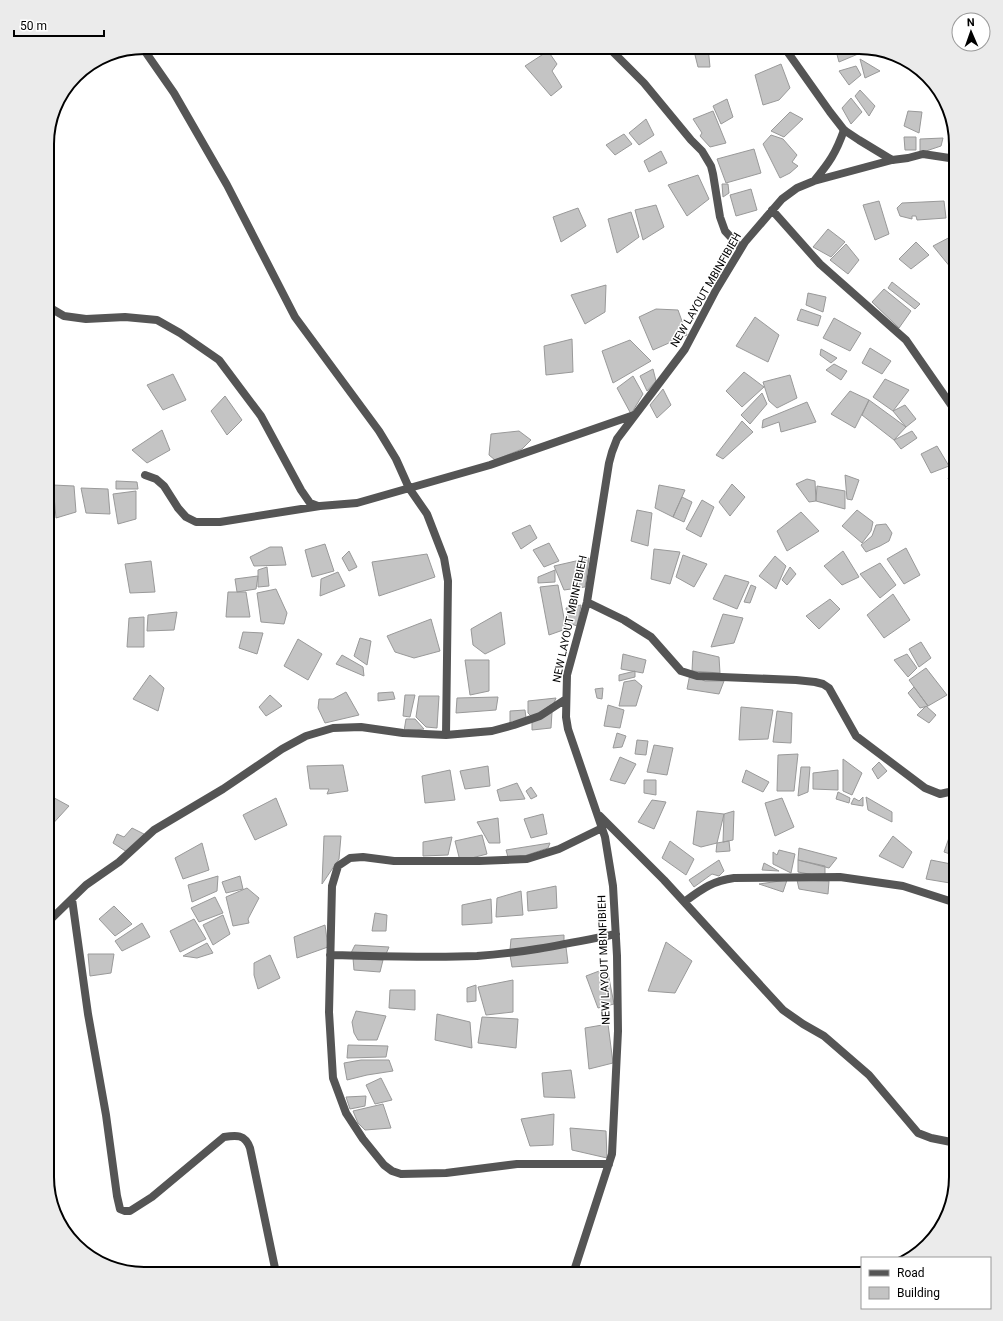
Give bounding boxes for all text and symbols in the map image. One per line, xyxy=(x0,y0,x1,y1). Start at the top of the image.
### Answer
scale bar xyxy=(14,12,104,38)
north arrow xyxy=(951,12,991,52)
text: N xyxy=(967,16,975,29)
text: 50 m xyxy=(20,19,47,33)
street label: NEW LAYOUT MBINFIBIEH xyxy=(668,231,744,349)
street label: NEW LAYOUT MBINFIBIEH xyxy=(550,554,590,684)
street label: NEW LAYOUT MBINFIBIEH xyxy=(595,895,613,1025)
legend xyxy=(861,1257,991,1309)
text: Road xyxy=(897,1266,925,1280)
text: Building xyxy=(897,1286,940,1300)

